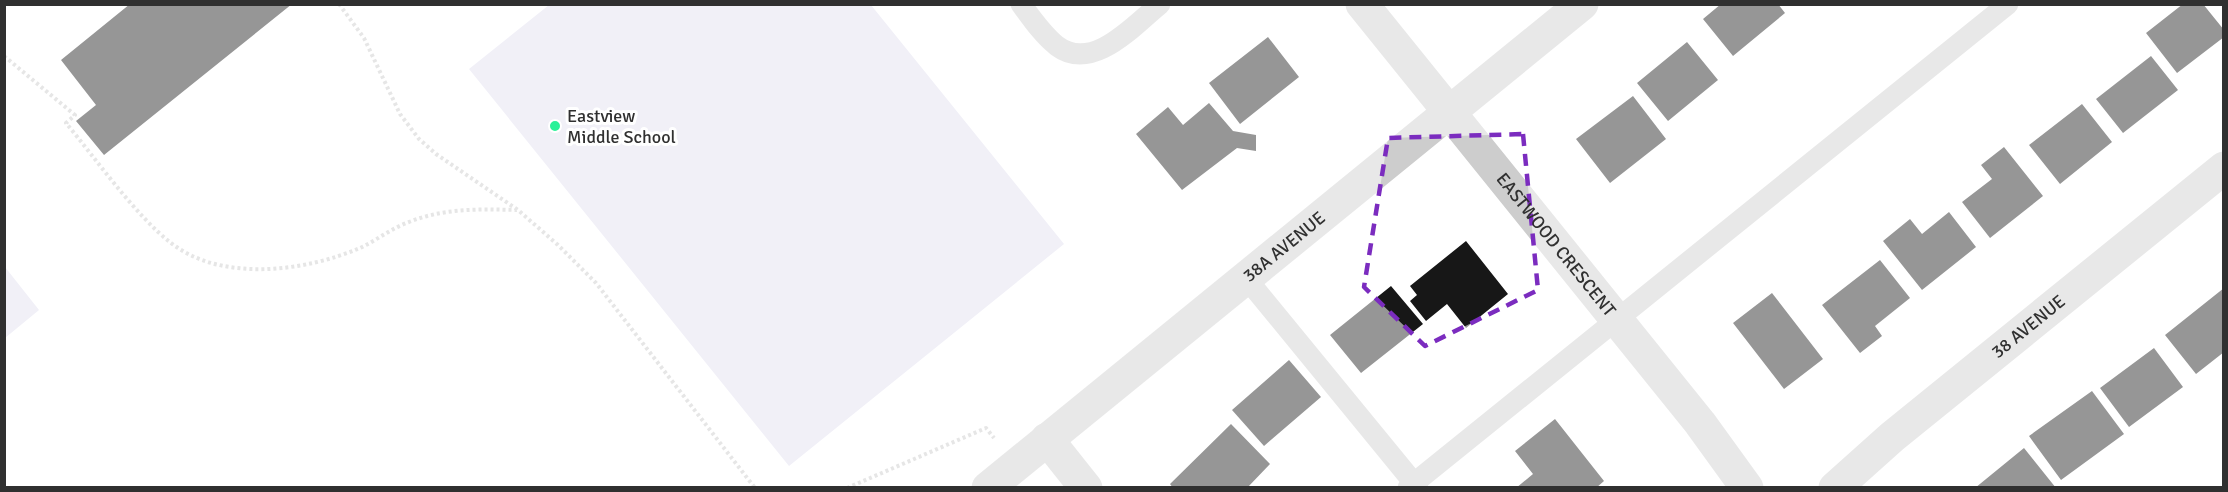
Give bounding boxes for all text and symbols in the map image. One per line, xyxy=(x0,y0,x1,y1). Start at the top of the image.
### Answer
place label: Eastview Middle School xyxy=(567,105,676,148)
marker: Eastview Middle School xyxy=(548,119,562,133)
street label: EASTWOOD CRESCENT xyxy=(1492,168,1621,321)
street label: 38A AVENUE xyxy=(1239,207,1330,287)
street label: 38 AVENUE xyxy=(1987,290,2070,363)

